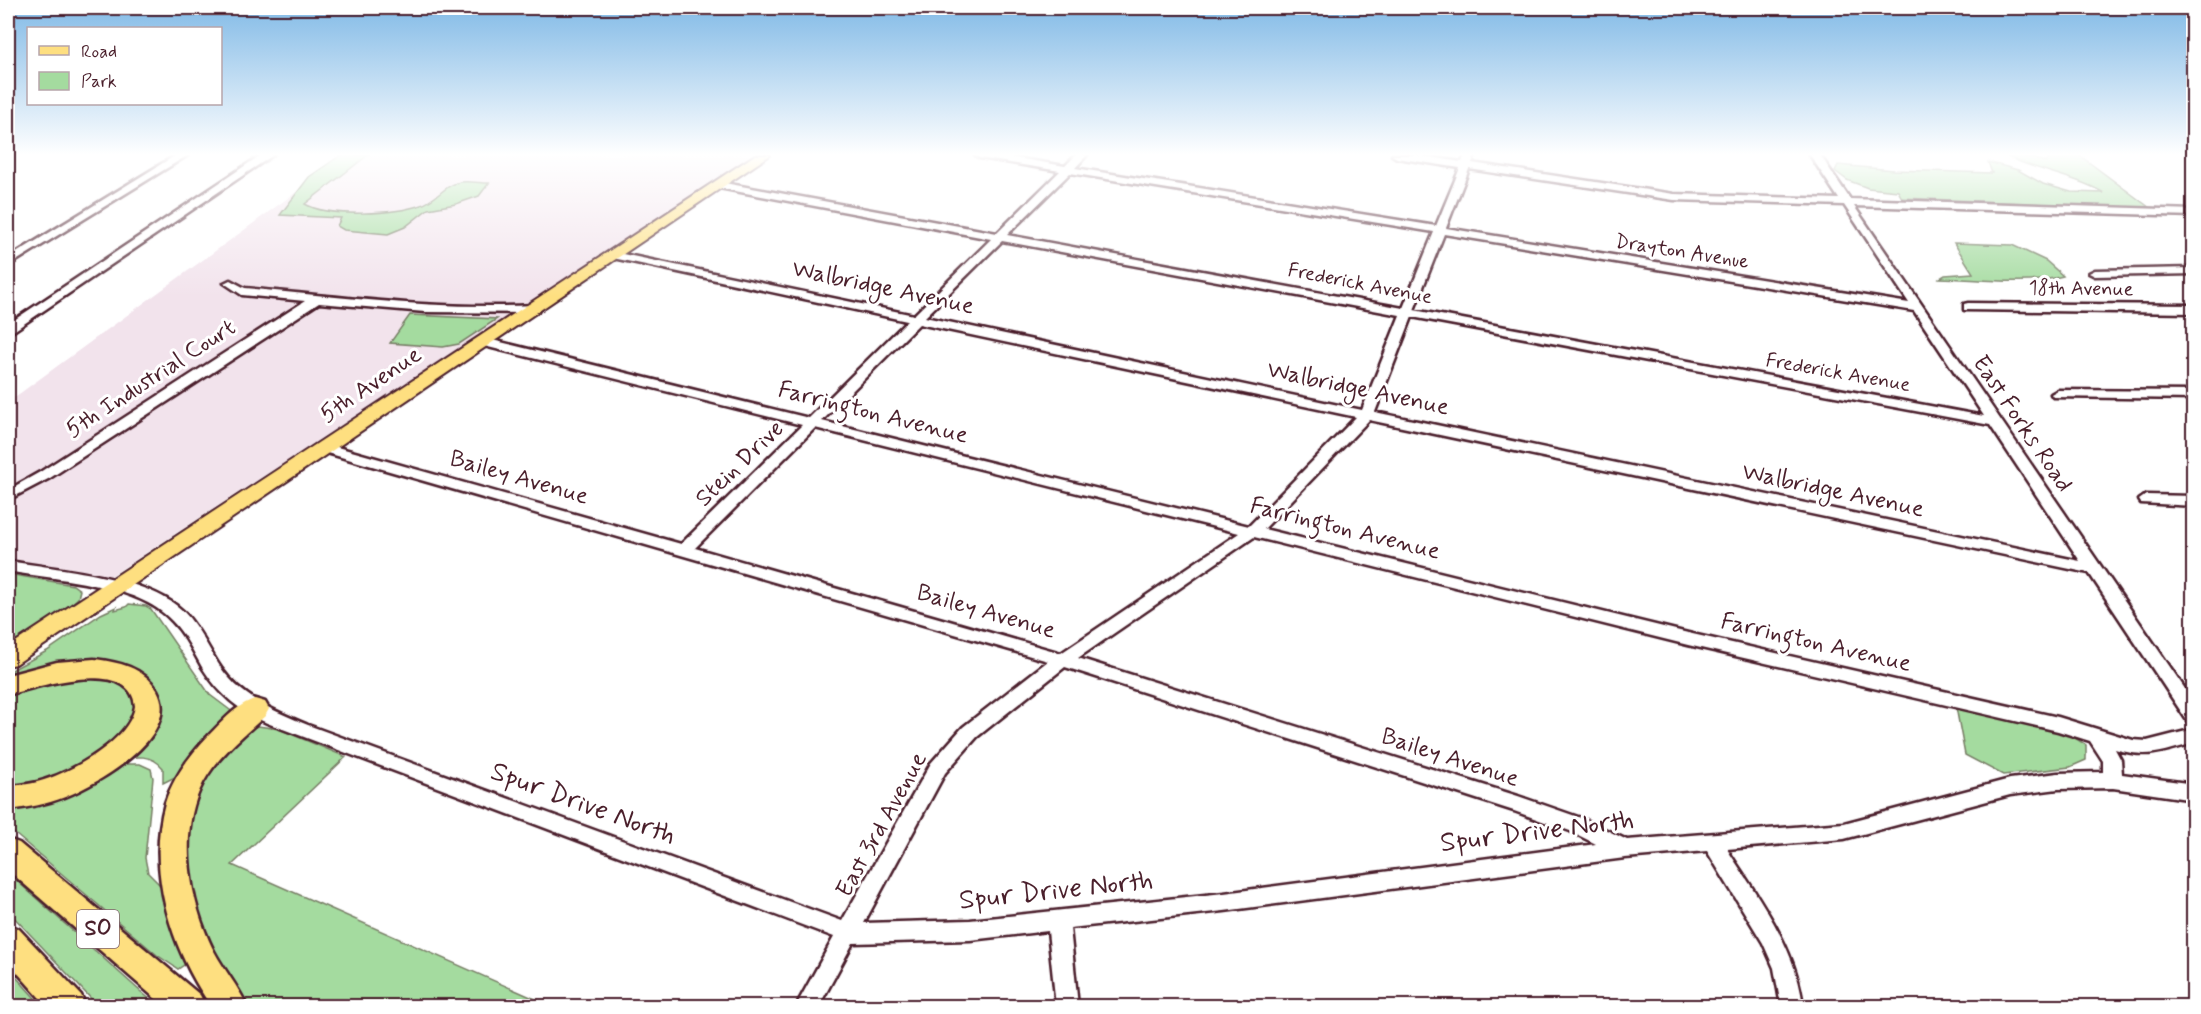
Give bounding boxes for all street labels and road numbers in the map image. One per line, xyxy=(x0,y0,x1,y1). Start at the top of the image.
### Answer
street label: Drayton Avenue xyxy=(1613,228,1751,276)
street label: Walbridge Avenue xyxy=(789,254,977,324)
street label: Frederick Avenue xyxy=(1286,257,1435,311)
street label: 18th Avenue xyxy=(2028,275,2134,303)
street label: 5th Industrial Court xyxy=(60,312,242,446)
street label: 5th Avenue xyxy=(314,340,428,430)
street label: Frederick Avenue xyxy=(1764,347,1913,399)
street label: East Forks Road xyxy=(1965,350,2079,498)
street label: Walbridge Avenue xyxy=(1264,355,1452,425)
street label: Farrington Avenue xyxy=(774,374,971,455)
street label: Stein Drive xyxy=(689,414,791,514)
street label: Bailey Avenue xyxy=(446,443,592,513)
street label: Walbridge Avenue xyxy=(1739,457,1927,527)
street label: Farrington Avenue xyxy=(1246,490,1443,571)
street label: Bailey Avenue xyxy=(913,577,1059,647)
street label: Farrington Avenue xyxy=(1717,606,1915,683)
street label: Bailey Avenue xyxy=(1377,721,1523,795)
street label: East 3rd Avenue xyxy=(829,747,935,903)
street label: Spur Drive North xyxy=(485,753,681,855)
street label: Spur Drive North xyxy=(1438,802,1636,862)
street label: Spur Drive North xyxy=(957,862,1155,920)
road number: SO xyxy=(77,910,119,948)

